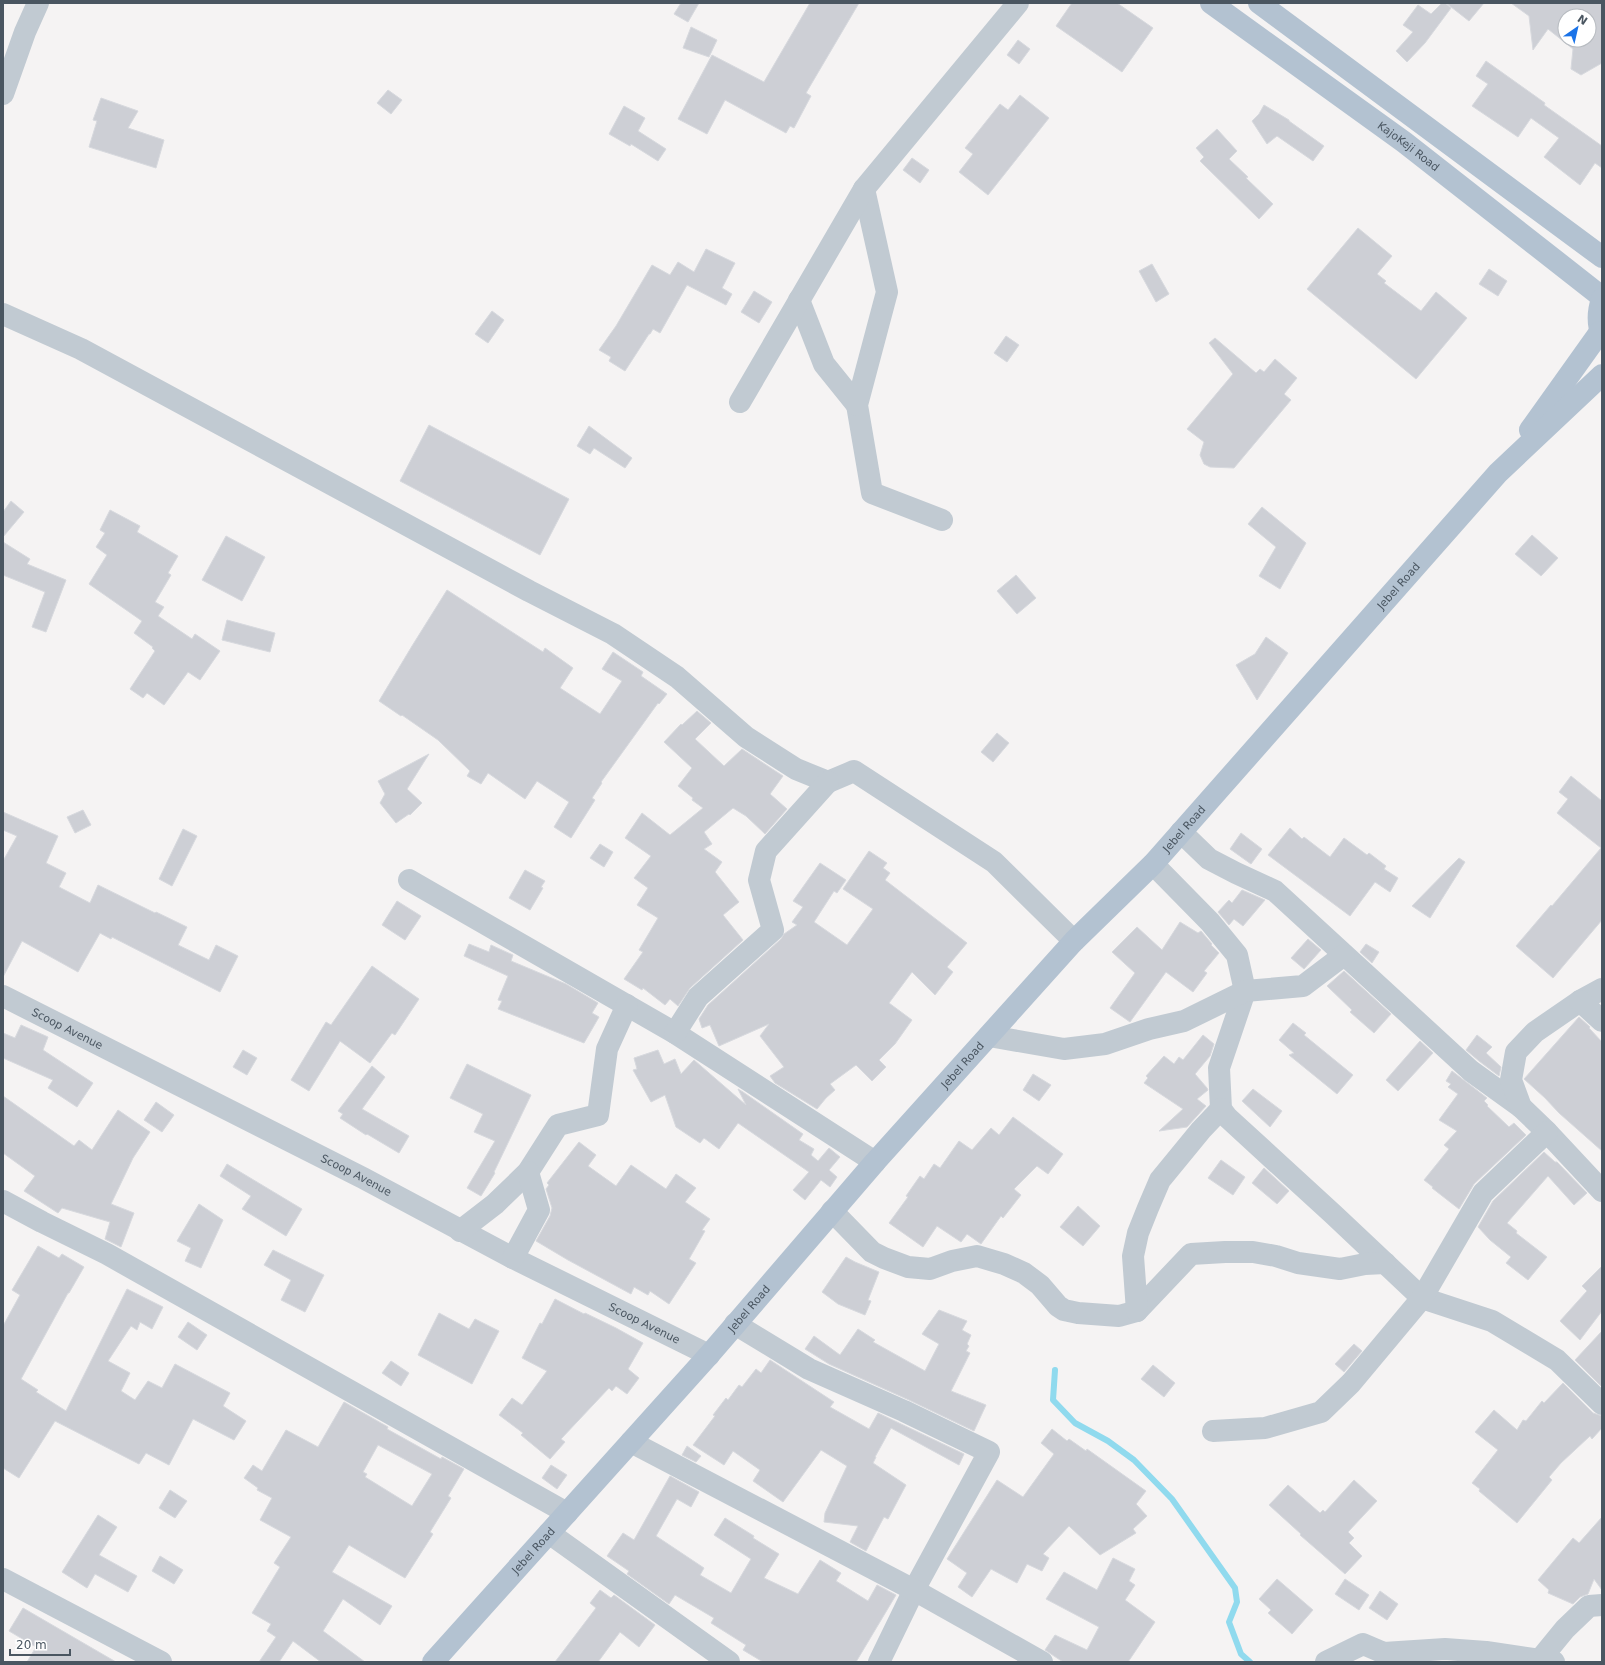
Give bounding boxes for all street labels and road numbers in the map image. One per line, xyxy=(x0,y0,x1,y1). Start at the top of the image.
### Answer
street label: KajoKeji Road xyxy=(1375,119,1442,174)
street label: Jebel Road xyxy=(1374,560,1422,613)
street label: Jebel Road xyxy=(1159,803,1208,856)
street label: Scoop Avenue xyxy=(30,1005,105,1052)
street label: Jebel Road xyxy=(937,1039,987,1092)
street label: Scoop Avenue xyxy=(319,1151,394,1199)
street label: Jebel Road xyxy=(724,1282,773,1336)
street label: Scoop Avenue xyxy=(607,1300,682,1346)
street label: Jebel Road xyxy=(508,1525,558,1577)

